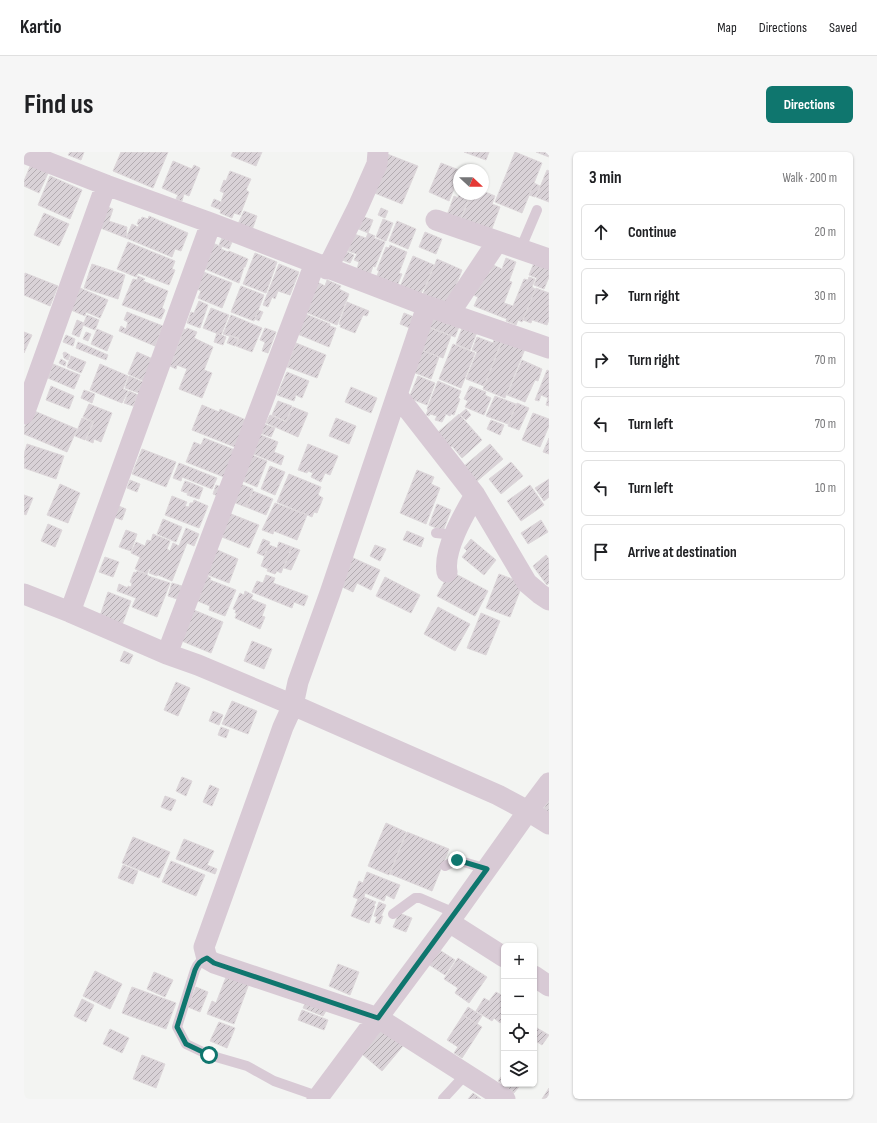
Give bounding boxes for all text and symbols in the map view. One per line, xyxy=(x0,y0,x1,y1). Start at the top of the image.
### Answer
text: Kartio xyxy=(20,16,62,39)
text: Map xyxy=(717,19,737,36)
text: Directions xyxy=(759,19,807,36)
text: Saved xyxy=(829,19,857,36)
button: Directions xyxy=(766,86,853,123)
text: Find us xyxy=(24,88,93,121)
north arrow xyxy=(453,164,489,200)
text: 3 min xyxy=(589,168,622,188)
text: Walk · 200 m xyxy=(782,170,837,186)
icon: ahead xyxy=(590,221,612,243)
text: Continue xyxy=(628,223,677,242)
text: 20 m xyxy=(814,224,836,240)
icon: right xyxy=(590,285,612,307)
text: Turn right xyxy=(628,287,680,306)
text: 30 m xyxy=(814,288,836,304)
icon: right xyxy=(590,349,612,371)
text: Turn right xyxy=(628,351,680,370)
text: 70 m xyxy=(815,352,836,368)
icon: left xyxy=(590,413,612,435)
text: Turn left xyxy=(628,415,673,434)
text: 70 m xyxy=(815,416,836,432)
icon: left xyxy=(590,477,612,499)
text: Turn left xyxy=(628,479,673,498)
text: 10 m xyxy=(815,480,836,496)
icon: arrive xyxy=(590,541,612,563)
text: Arrive at destination xyxy=(628,543,737,562)
route end xyxy=(448,851,466,869)
map controls xyxy=(501,943,537,1087)
button: + xyxy=(501,943,537,979)
button: − xyxy=(501,979,537,1015)
button: locate xyxy=(501,1015,537,1051)
route start xyxy=(200,1046,218,1064)
button: layers xyxy=(501,1051,537,1087)

